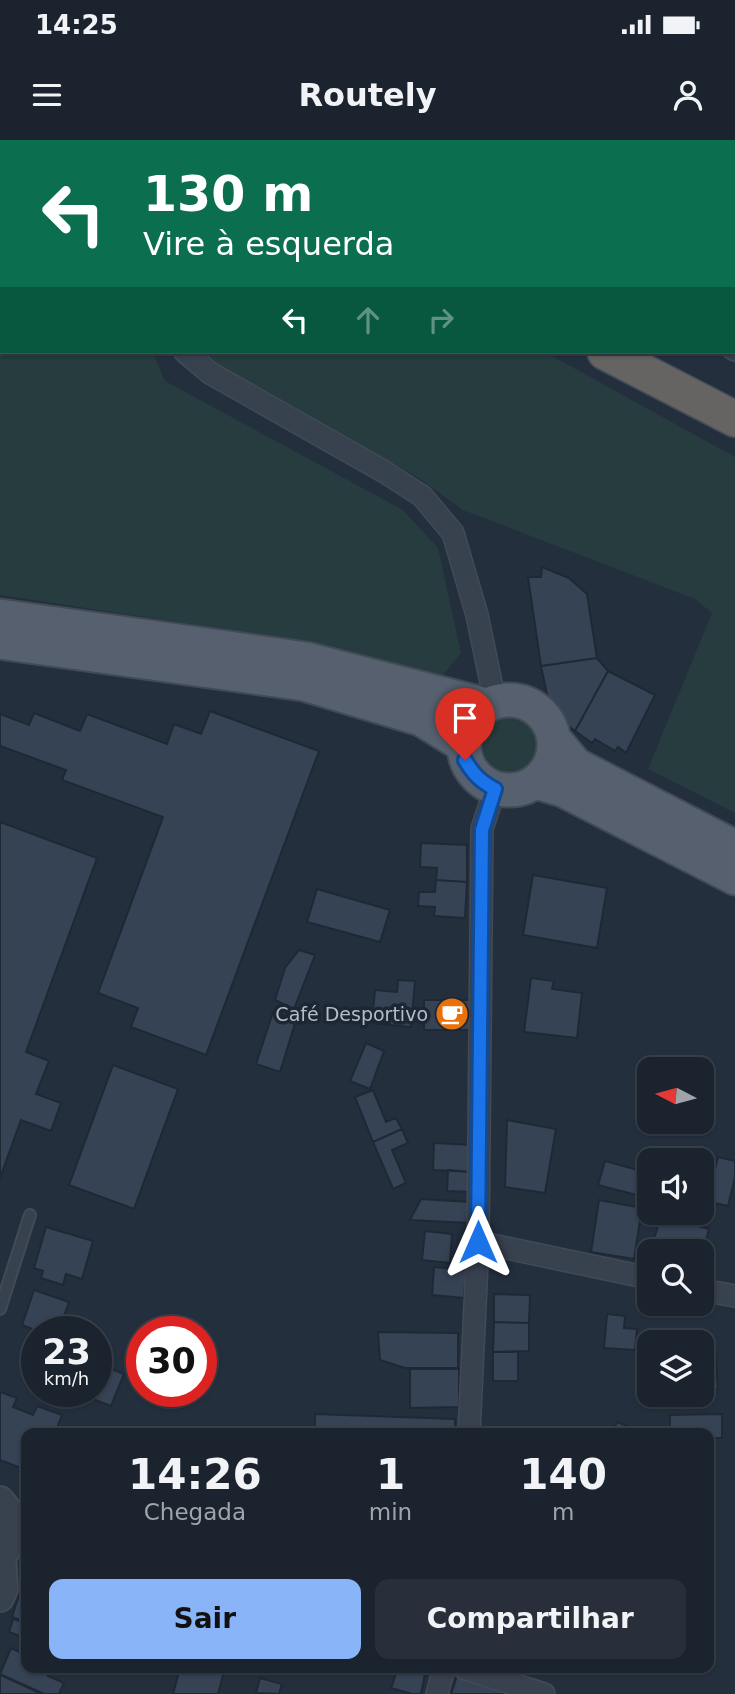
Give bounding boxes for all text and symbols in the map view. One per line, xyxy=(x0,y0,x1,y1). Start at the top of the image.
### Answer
text: 14:25 xyxy=(35,10,118,40)
icon: menu xyxy=(28,76,66,114)
text: Routely xyxy=(298,76,437,114)
icon: person xyxy=(669,76,707,114)
text: 130 m xyxy=(143,166,313,223)
icon: left xyxy=(28,168,119,259)
text: Vire à esquerda xyxy=(143,225,394,263)
icon: left xyxy=(276,301,314,339)
icon: ahead xyxy=(349,301,387,339)
icon: right xyxy=(422,301,460,339)
pin xyxy=(435,688,495,760)
icon: arrive xyxy=(446,699,484,737)
cafe icon: Café Desportivo xyxy=(433,995,471,1033)
place label: Café Desportivo xyxy=(275,1003,428,1025)
north arrow xyxy=(637,1057,714,1134)
map controls xyxy=(637,1057,714,1407)
button: sound xyxy=(637,1148,714,1225)
position arrow xyxy=(441,1205,515,1279)
button: search xyxy=(637,1239,714,1316)
speed limit sign: 30 xyxy=(126,1316,217,1407)
button: layers xyxy=(637,1330,714,1407)
text: 23 xyxy=(42,1332,91,1372)
text: km/h xyxy=(44,1368,89,1389)
text: 14:26 xyxy=(128,1450,262,1499)
text: 1 xyxy=(376,1450,405,1499)
text: 140 xyxy=(519,1450,607,1499)
text: Chegada xyxy=(144,1499,246,1525)
text: min xyxy=(369,1499,412,1525)
text: m xyxy=(552,1499,574,1525)
button: Sair xyxy=(49,1579,361,1659)
button: Compartilhar xyxy=(375,1579,686,1659)

